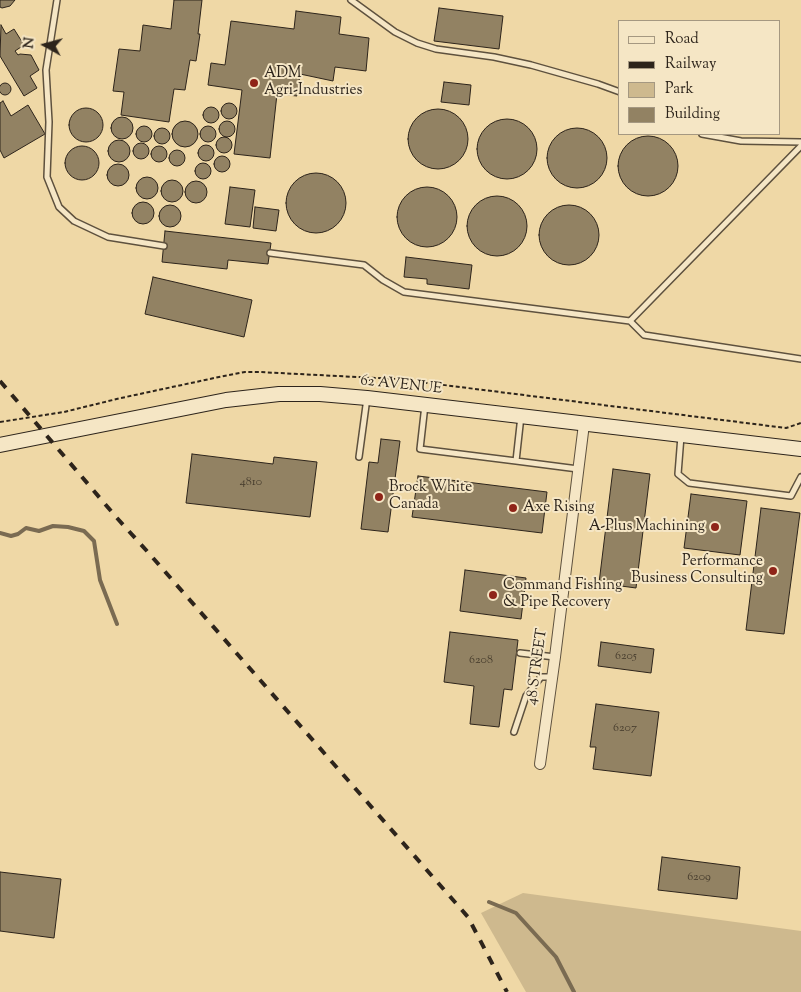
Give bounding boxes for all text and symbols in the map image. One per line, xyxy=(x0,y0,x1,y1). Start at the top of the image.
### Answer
north arrow xyxy=(20,20,70,70)
legend xyxy=(618,20,781,135)
text: Road xyxy=(665,29,699,50)
text: N xyxy=(20,36,41,50)
text: Railway xyxy=(665,54,716,75)
place label: ADM Agri-Industries xyxy=(264,65,362,100)
marker: ADM Agri-Industries xyxy=(248,77,260,89)
text: Park xyxy=(665,79,694,100)
text: Building xyxy=(665,104,720,125)
street label: 62 AVENUE xyxy=(359,373,443,399)
house number: 4810 xyxy=(240,476,262,490)
place label: Brock White Canada xyxy=(389,479,472,514)
marker: Brock White Canada xyxy=(373,491,385,503)
place label: Axe Rising xyxy=(523,499,595,517)
marker: Axe Rising xyxy=(507,502,519,514)
place label: A-Plus Machining xyxy=(589,518,705,536)
marker: A-Plus Machining xyxy=(709,521,721,533)
place label: Performance Business Consulting xyxy=(631,553,763,588)
marker: Performance Business Consulting xyxy=(767,565,779,577)
place label: Command Fishing & Pipe Recovery xyxy=(503,577,622,612)
marker: Command Fishing & Pipe Recovery xyxy=(487,589,499,601)
street label: 48 STREET xyxy=(524,628,552,706)
house number: 6205 xyxy=(615,650,637,664)
house number: 6208 xyxy=(469,654,493,668)
house number: 6207 xyxy=(613,722,637,736)
house number: 6209 xyxy=(687,871,711,885)

